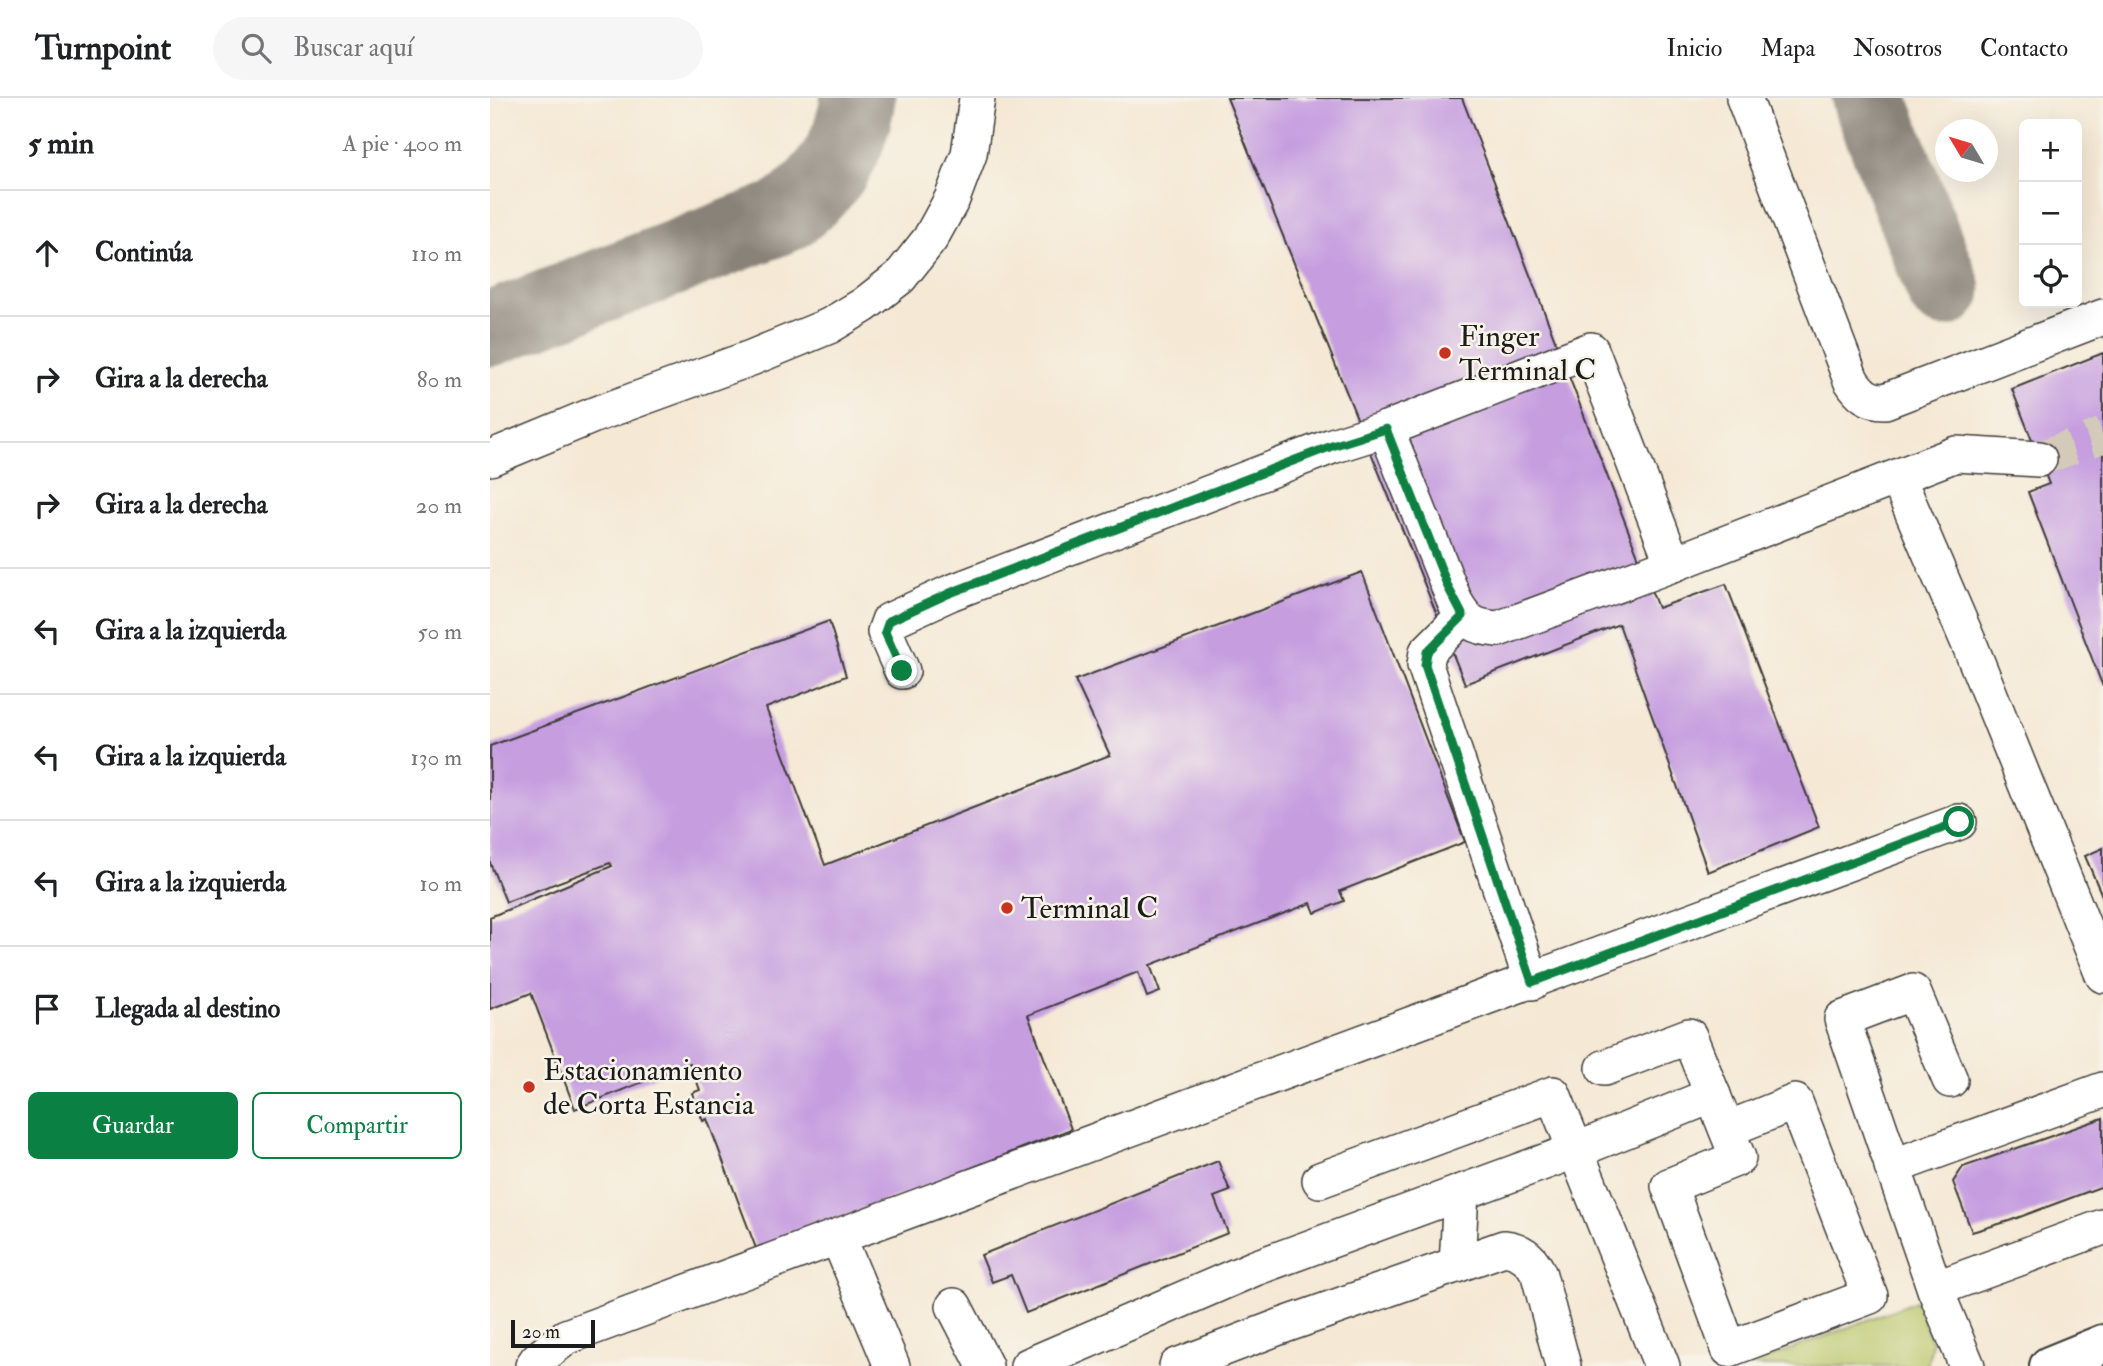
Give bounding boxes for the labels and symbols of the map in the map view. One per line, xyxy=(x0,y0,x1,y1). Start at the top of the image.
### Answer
north arrow xyxy=(1935,119,1998,182)
place label: Finger Terminal C xyxy=(1459,318,1596,389)
marker: Finger Terminal C xyxy=(1437,345,1453,361)
route end xyxy=(886,655,917,686)
route start xyxy=(1943,806,1974,837)
place label: Terminal C xyxy=(1021,890,1158,927)
marker: Terminal C xyxy=(999,900,1015,916)
place label: Estacionamiento de Corta Estancia xyxy=(543,1052,755,1123)
marker: Estacionamiento de Corta Estancia xyxy=(521,1079,537,1095)
scale bar xyxy=(511,1317,595,1349)

